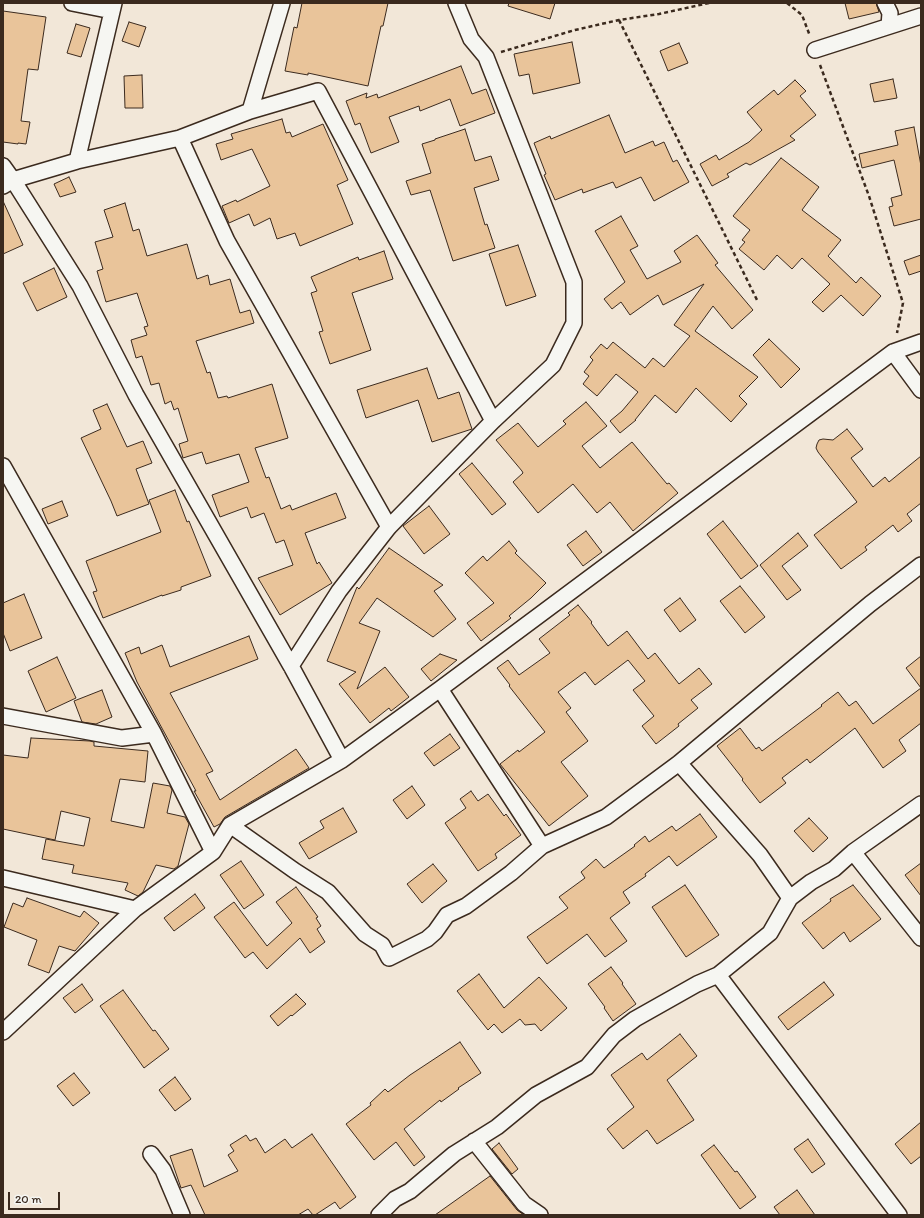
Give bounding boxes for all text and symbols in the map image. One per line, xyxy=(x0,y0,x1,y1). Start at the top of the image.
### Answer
scale bar xyxy=(10,1184,62,1210)
text: 20 m xyxy=(15,1192,42,1206)

